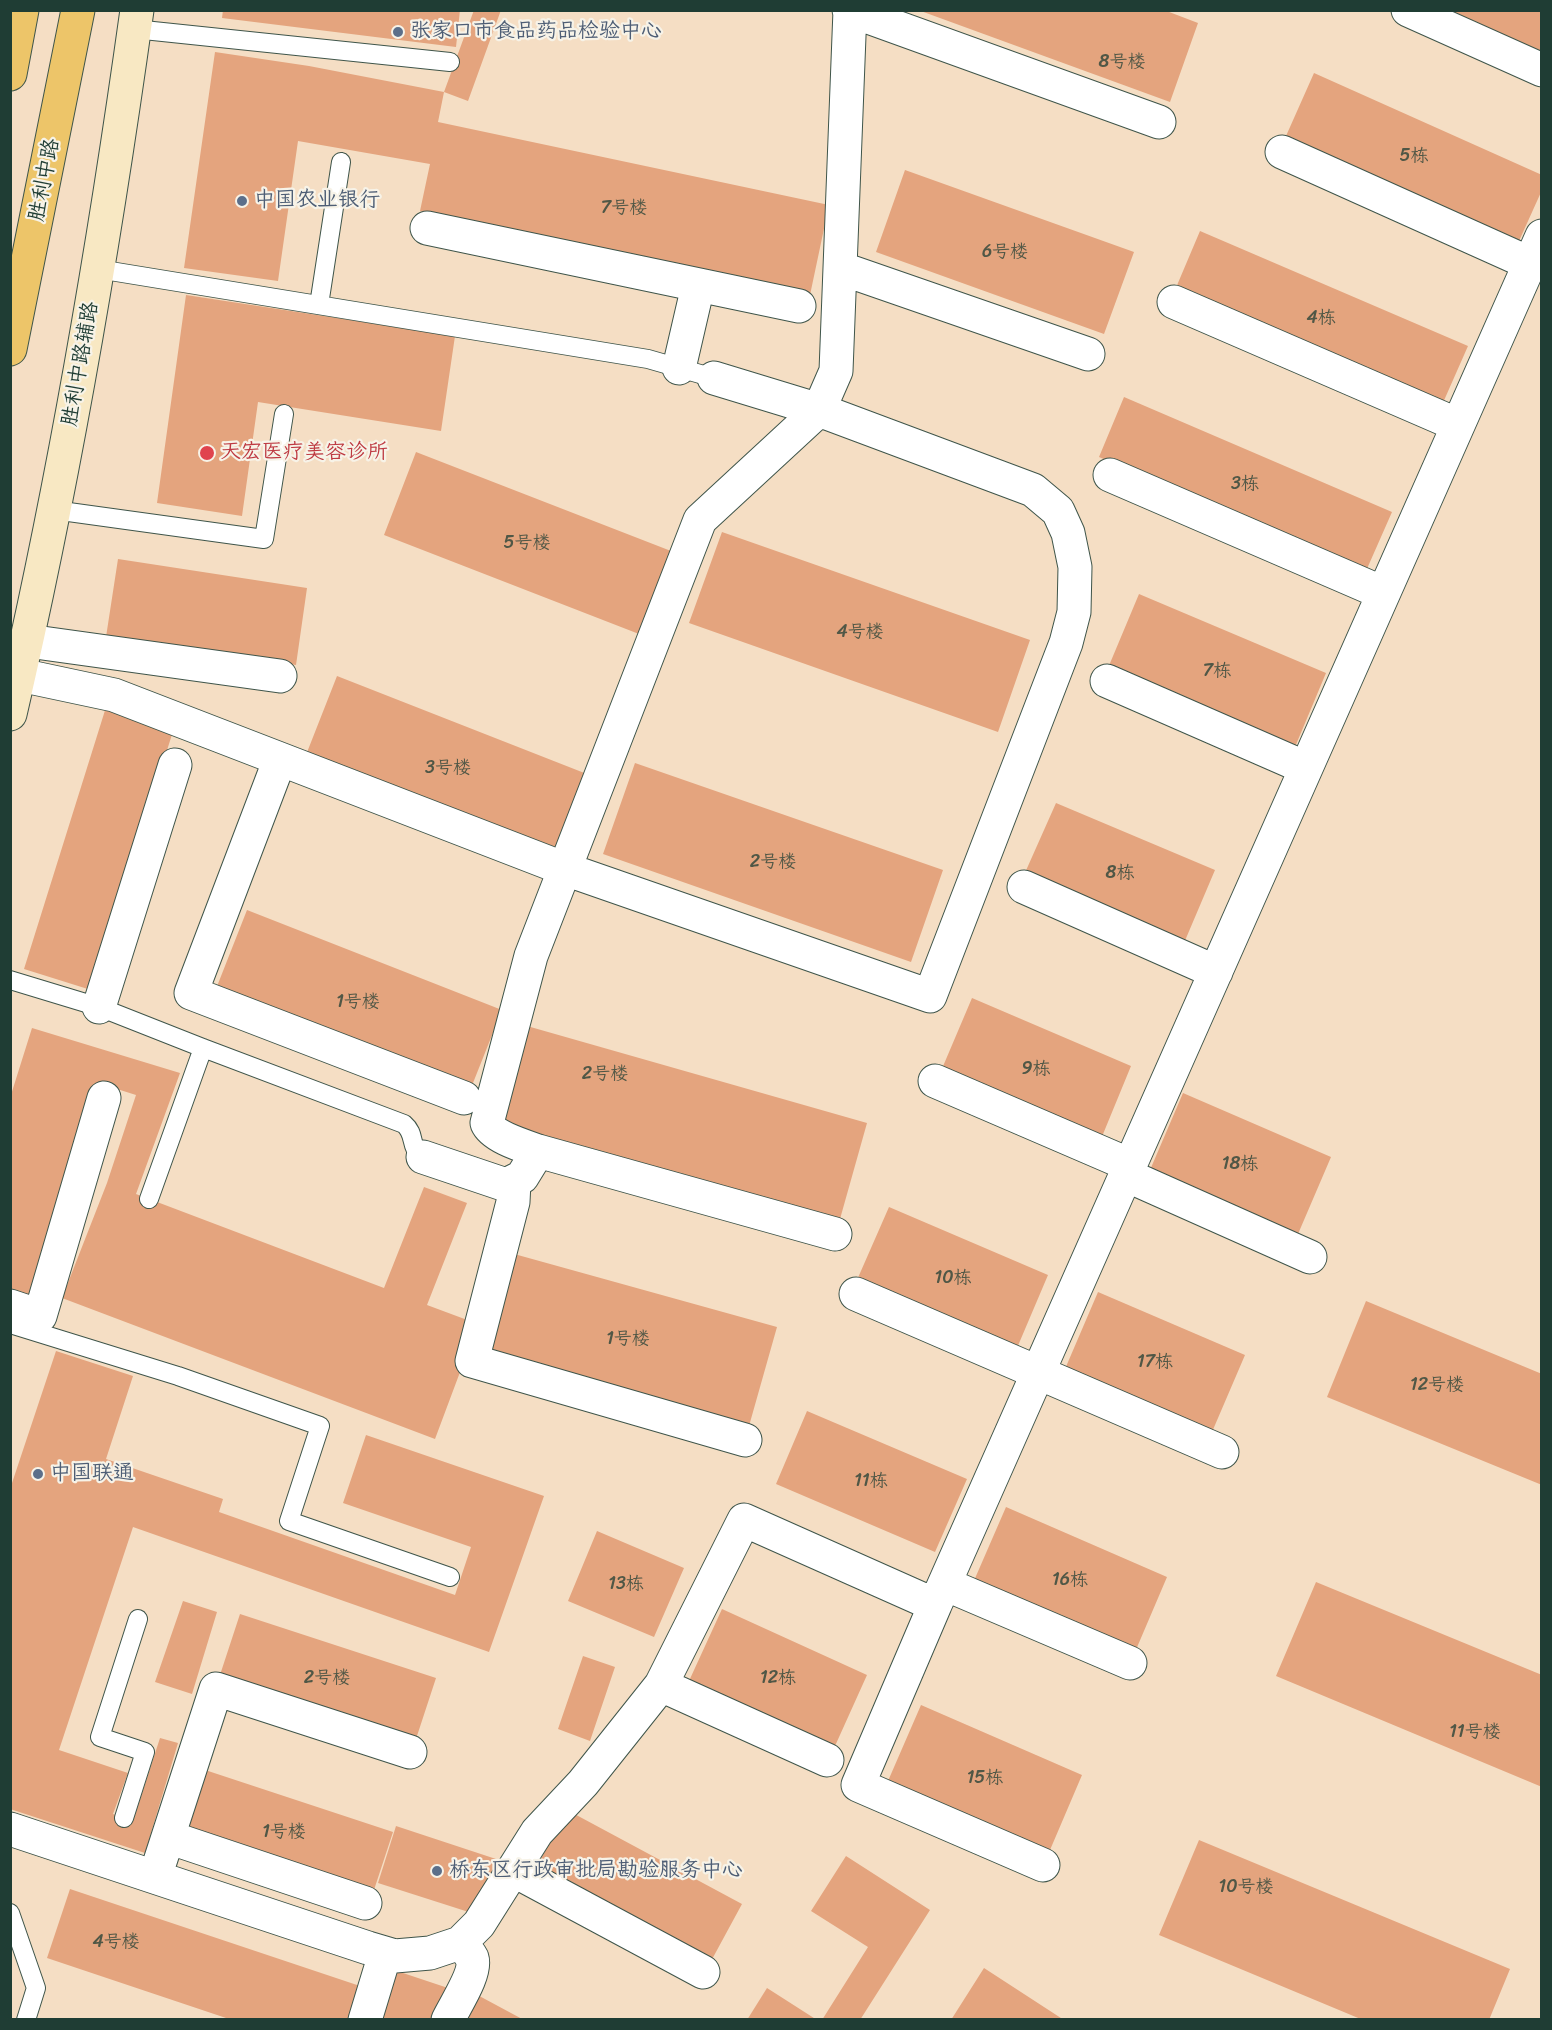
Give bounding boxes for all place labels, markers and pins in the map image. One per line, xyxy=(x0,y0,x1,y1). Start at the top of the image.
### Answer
place label: 张家口市食品药品检验中心 xyxy=(410,19,662,45)
marker: 张家口市食品药品检验中心 xyxy=(391,25,405,39)
place label: 中国农业银行 xyxy=(254,188,380,214)
marker: 中国农业银行 xyxy=(235,194,249,208)
place label: 天宏医疗美容诊所 xyxy=(220,440,388,466)
marker: 天宏医疗美容诊所 xyxy=(198,444,216,462)
place label: 中国联通 xyxy=(50,1461,134,1487)
marker: 中国联通 xyxy=(31,1467,45,1481)
place label: 桥东区行政审批局勘验服务中心 xyxy=(449,1858,743,1884)
marker: 桥东区行政审批局勘验服务中心 xyxy=(430,1864,444,1878)

